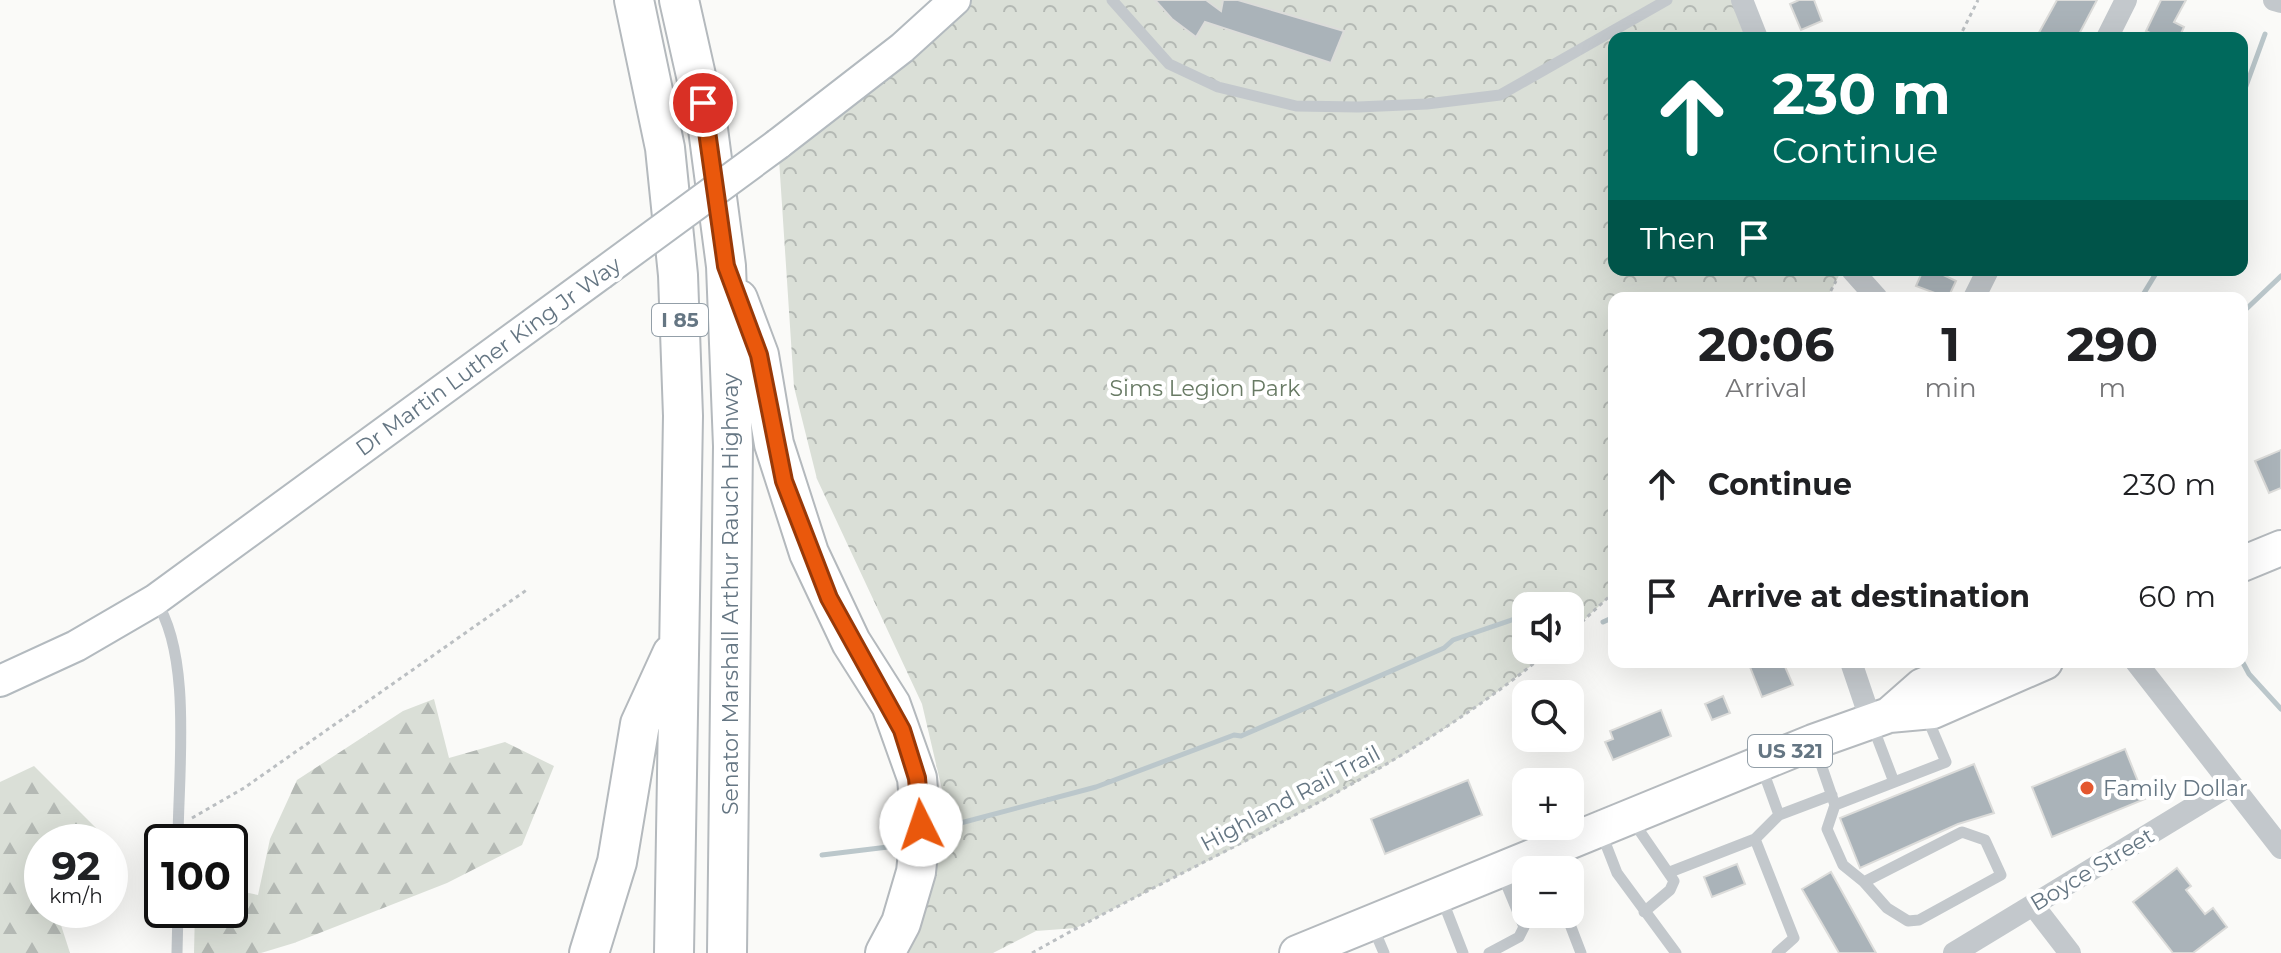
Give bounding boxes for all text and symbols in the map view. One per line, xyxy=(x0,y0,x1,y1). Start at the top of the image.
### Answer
text: 230 m xyxy=(1772,60,1951,128)
icon: ahead xyxy=(1640,64,1744,168)
pin xyxy=(669,69,737,137)
icon: arrive xyxy=(681,81,725,125)
text: Continue xyxy=(1772,128,1938,172)
icon: arrive xyxy=(1732,216,1776,260)
text: Then xyxy=(1640,220,1716,257)
street label: Dr Martin Luther King Jr Way xyxy=(350,251,626,462)
road number: I 85 xyxy=(652,304,708,336)
text: 20:06 xyxy=(1698,315,1835,373)
text: 1 xyxy=(1941,315,1960,373)
text: 290 xyxy=(2067,315,2158,373)
text: Arrival xyxy=(1725,372,1807,404)
text: min xyxy=(1924,372,1977,404)
text: m xyxy=(2099,372,2126,404)
street label: Senator Marshall Arthur Rauch Highway xyxy=(717,373,744,815)
park label: Sims Legion Park xyxy=(1109,375,1301,402)
icon: ahead xyxy=(1640,462,1684,506)
text: Continue xyxy=(1708,466,1852,503)
text: 230 m xyxy=(2122,466,2216,503)
icon: arrive xyxy=(1640,574,1684,618)
text: Arrive at destination xyxy=(1708,578,2030,615)
text: 60 m xyxy=(2138,578,2216,615)
map controls xyxy=(1512,592,1584,928)
button: sound xyxy=(1512,592,1584,664)
button: search xyxy=(1512,680,1584,752)
road number: US 321 xyxy=(1748,735,1832,767)
street label: Highland Rail Trail xyxy=(1196,740,1385,857)
button: + xyxy=(1512,768,1584,840)
place label: Family Dollar xyxy=(2103,775,2248,802)
marker: Family Dollar xyxy=(2078,779,2096,797)
position arrow xyxy=(879,783,963,867)
street label: Boyce Street xyxy=(2026,822,2159,917)
speed limit sign: 100 xyxy=(144,824,248,928)
text: 92 xyxy=(52,841,100,890)
button: − xyxy=(1512,856,1584,928)
text: km/h xyxy=(49,884,103,908)

